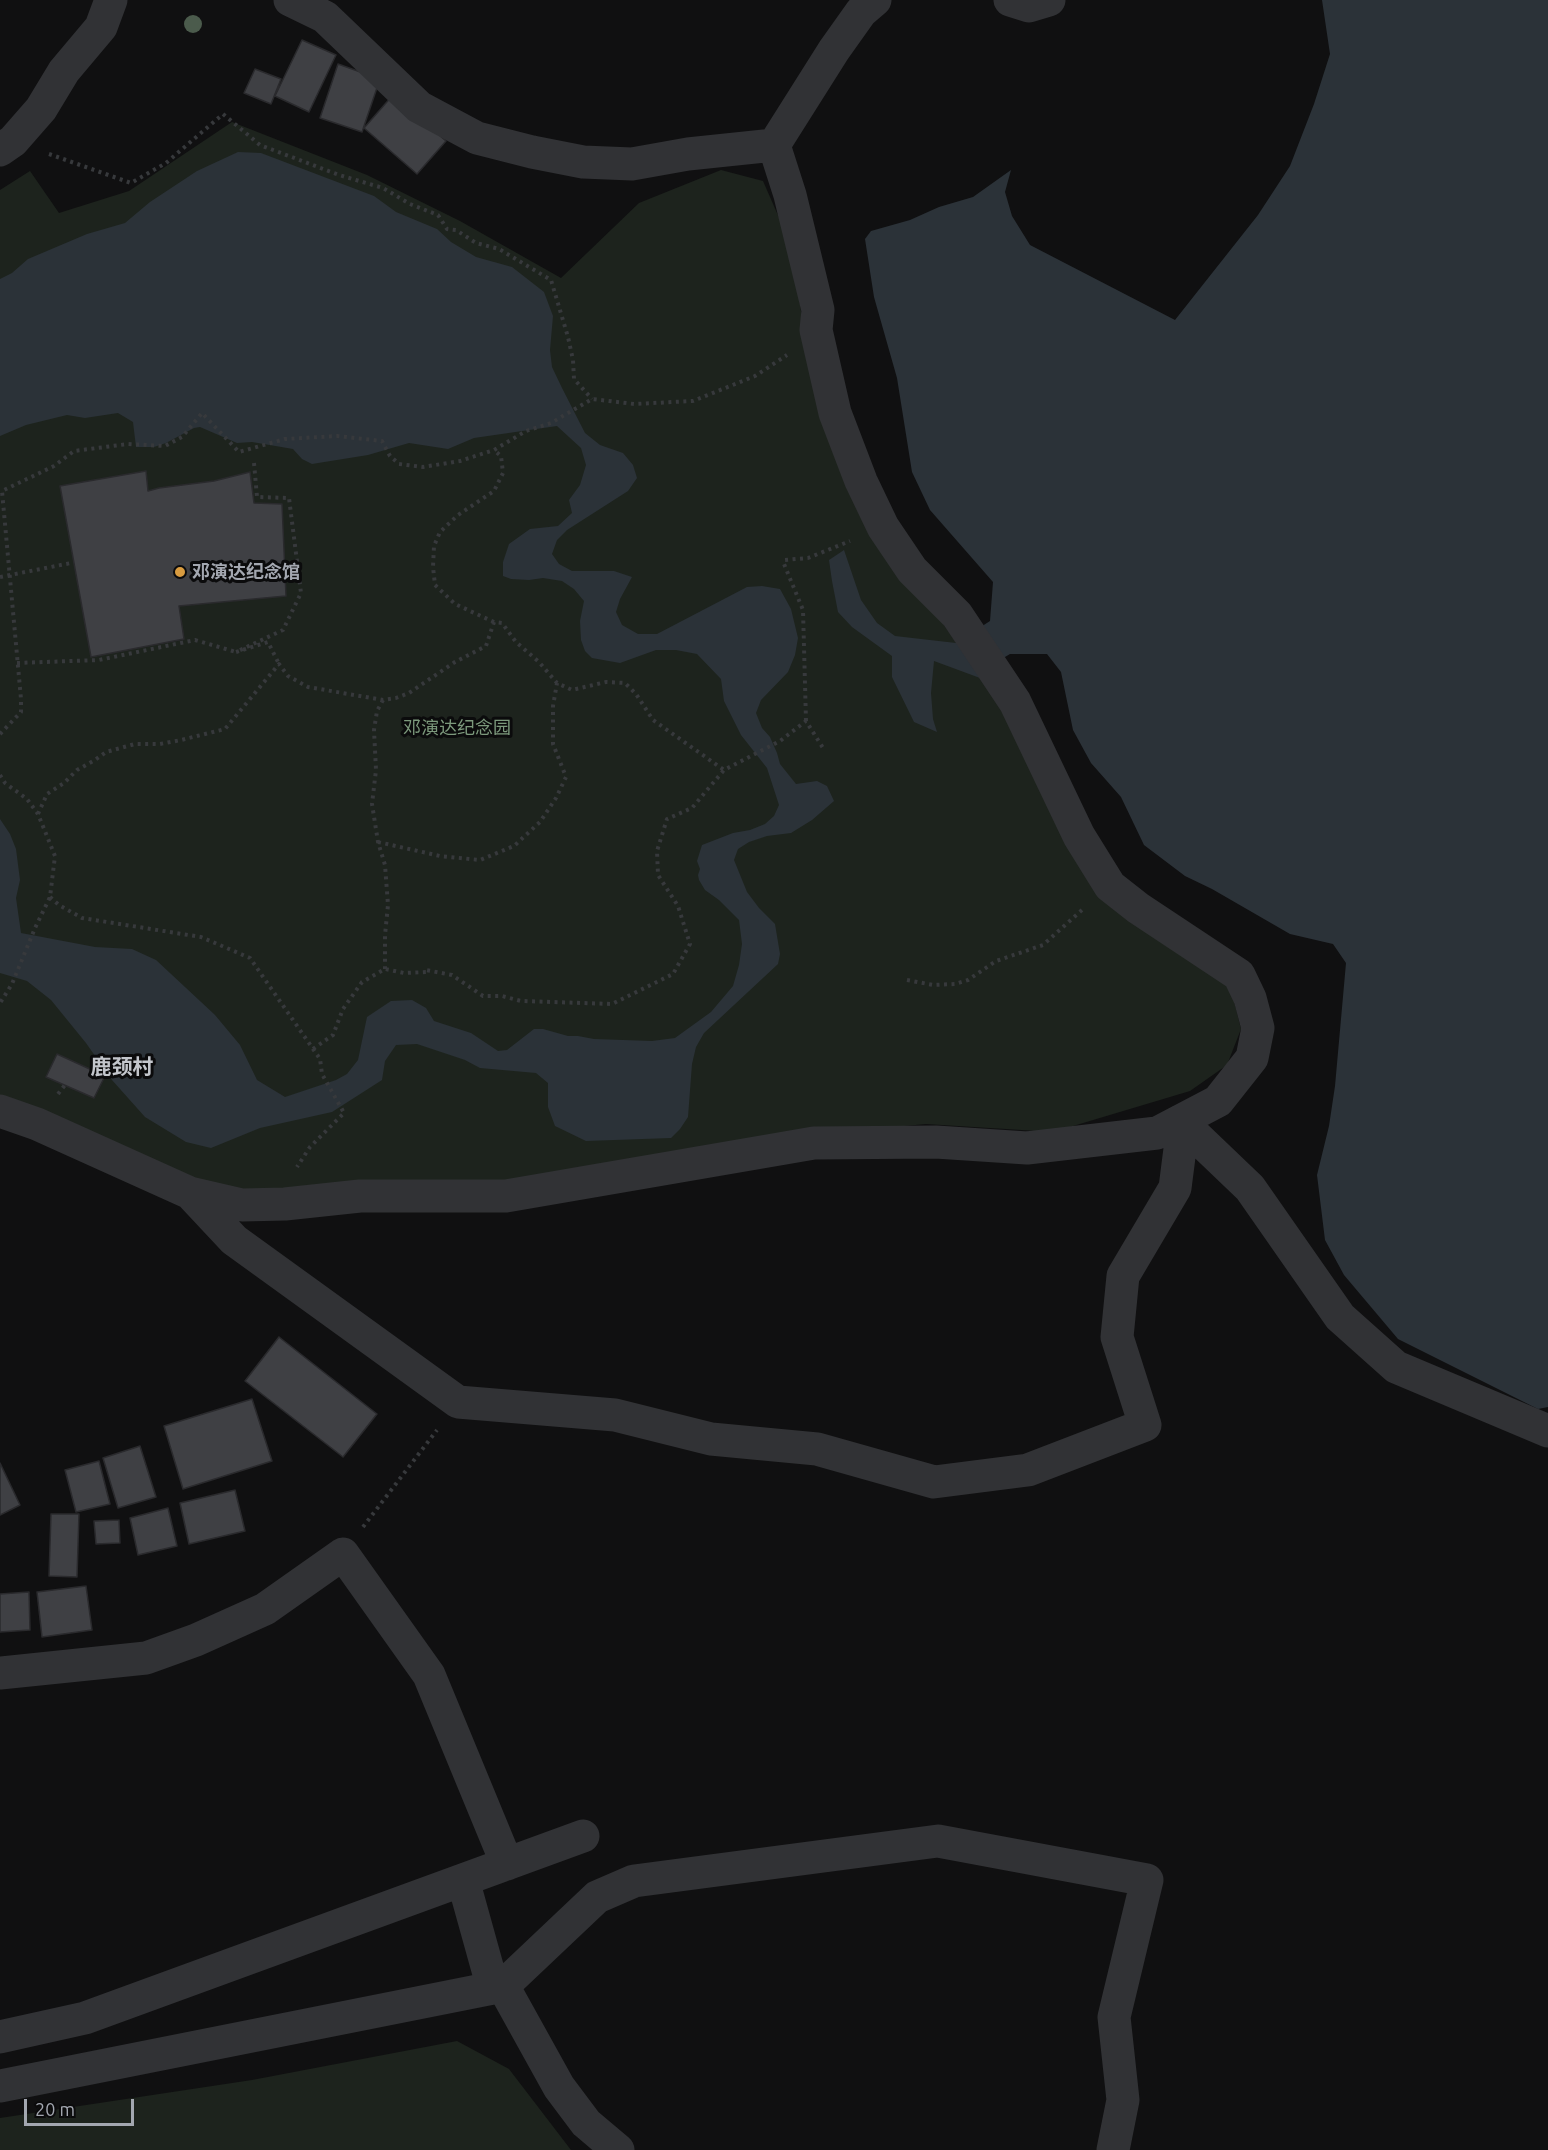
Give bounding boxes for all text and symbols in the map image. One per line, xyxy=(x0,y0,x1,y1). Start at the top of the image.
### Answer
place label: 邓演达纪念馆 xyxy=(192,561,300,583)
marker: 邓演达纪念馆 xyxy=(173,565,187,579)
park label: 邓演达纪念园 xyxy=(403,717,511,739)
district label: 鹿颈村 xyxy=(91,1054,153,1080)
scale bar xyxy=(27,2087,136,2125)
text: 20 m xyxy=(35,2099,75,2119)

